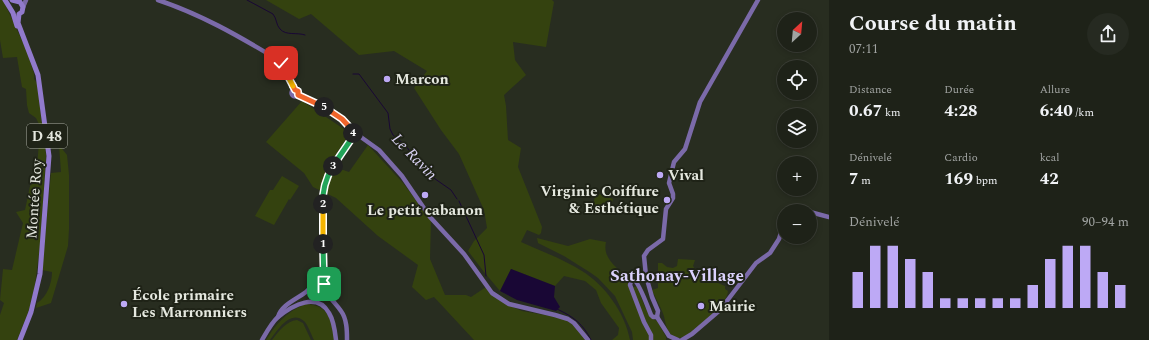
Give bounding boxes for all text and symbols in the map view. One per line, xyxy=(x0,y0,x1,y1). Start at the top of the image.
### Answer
text: Course du matin xyxy=(849,7,1017,40)
north arrow xyxy=(777,12,817,52)
map controls xyxy=(777,12,817,244)
button: share xyxy=(1087,13,1129,55)
text: 07:11 xyxy=(849,39,878,59)
pin xyxy=(264,46,298,80)
icon: check xyxy=(270,52,292,74)
button: locate xyxy=(777,60,817,100)
place label: Marcon xyxy=(395,68,449,91)
marker: Marcon xyxy=(382,74,392,84)
text: Distance xyxy=(849,81,892,98)
text: Durée xyxy=(944,81,974,98)
text: Allure xyxy=(1040,81,1070,98)
pin: 5 xyxy=(314,97,334,117)
text: 5 xyxy=(321,98,327,115)
text: 0.67 xyxy=(849,98,882,124)
text: 4:28 xyxy=(944,98,978,124)
text: 6:40 xyxy=(1040,98,1073,124)
text: km xyxy=(882,104,901,121)
text: /km xyxy=(1073,104,1094,121)
button: layers xyxy=(777,108,817,148)
pin: 4 xyxy=(343,123,363,143)
road number: D 48 xyxy=(27,124,67,148)
text: 4 xyxy=(350,124,356,141)
water label: Le Ravin xyxy=(386,128,443,186)
text: Dénivelé xyxy=(849,149,892,166)
text: Cardio xyxy=(944,149,978,166)
text: kcal xyxy=(1040,149,1059,166)
pin: 3 xyxy=(323,156,343,176)
button: + xyxy=(777,156,817,196)
text: 3 xyxy=(330,157,336,174)
street label: Montée Roy xyxy=(20,158,49,240)
place label: Vival xyxy=(668,164,704,187)
text: 7 xyxy=(849,166,859,192)
text: 169 xyxy=(944,166,973,192)
text: 42 xyxy=(1040,166,1059,192)
marker: Vival xyxy=(655,170,665,180)
text: m xyxy=(859,172,871,189)
text: bpm xyxy=(973,172,998,189)
place label: Virginie Coiffure & Esthétique xyxy=(540,180,659,220)
marker: Le petit cabanon xyxy=(420,190,430,200)
pin: 2 xyxy=(313,194,333,214)
text: 2 xyxy=(320,195,326,212)
marker: Virginie Coiffure & Esthétique xyxy=(662,195,672,205)
place label: Le petit cabanon xyxy=(367,199,483,222)
button: − xyxy=(777,204,817,244)
text: Dénivelé xyxy=(849,212,900,232)
text: 90–94 m xyxy=(1082,212,1129,232)
pin: 1 xyxy=(313,234,333,254)
text: 1 xyxy=(320,235,326,252)
district label: Sathonay-Village xyxy=(610,263,744,289)
pin xyxy=(307,267,341,301)
icon: arrive xyxy=(313,273,335,295)
place label: École primaire Les Marronniers xyxy=(132,284,247,324)
place label: Mairie xyxy=(709,295,755,318)
marker: École primaire Les Marronniers xyxy=(119,299,129,309)
marker: Mairie xyxy=(696,301,706,311)

